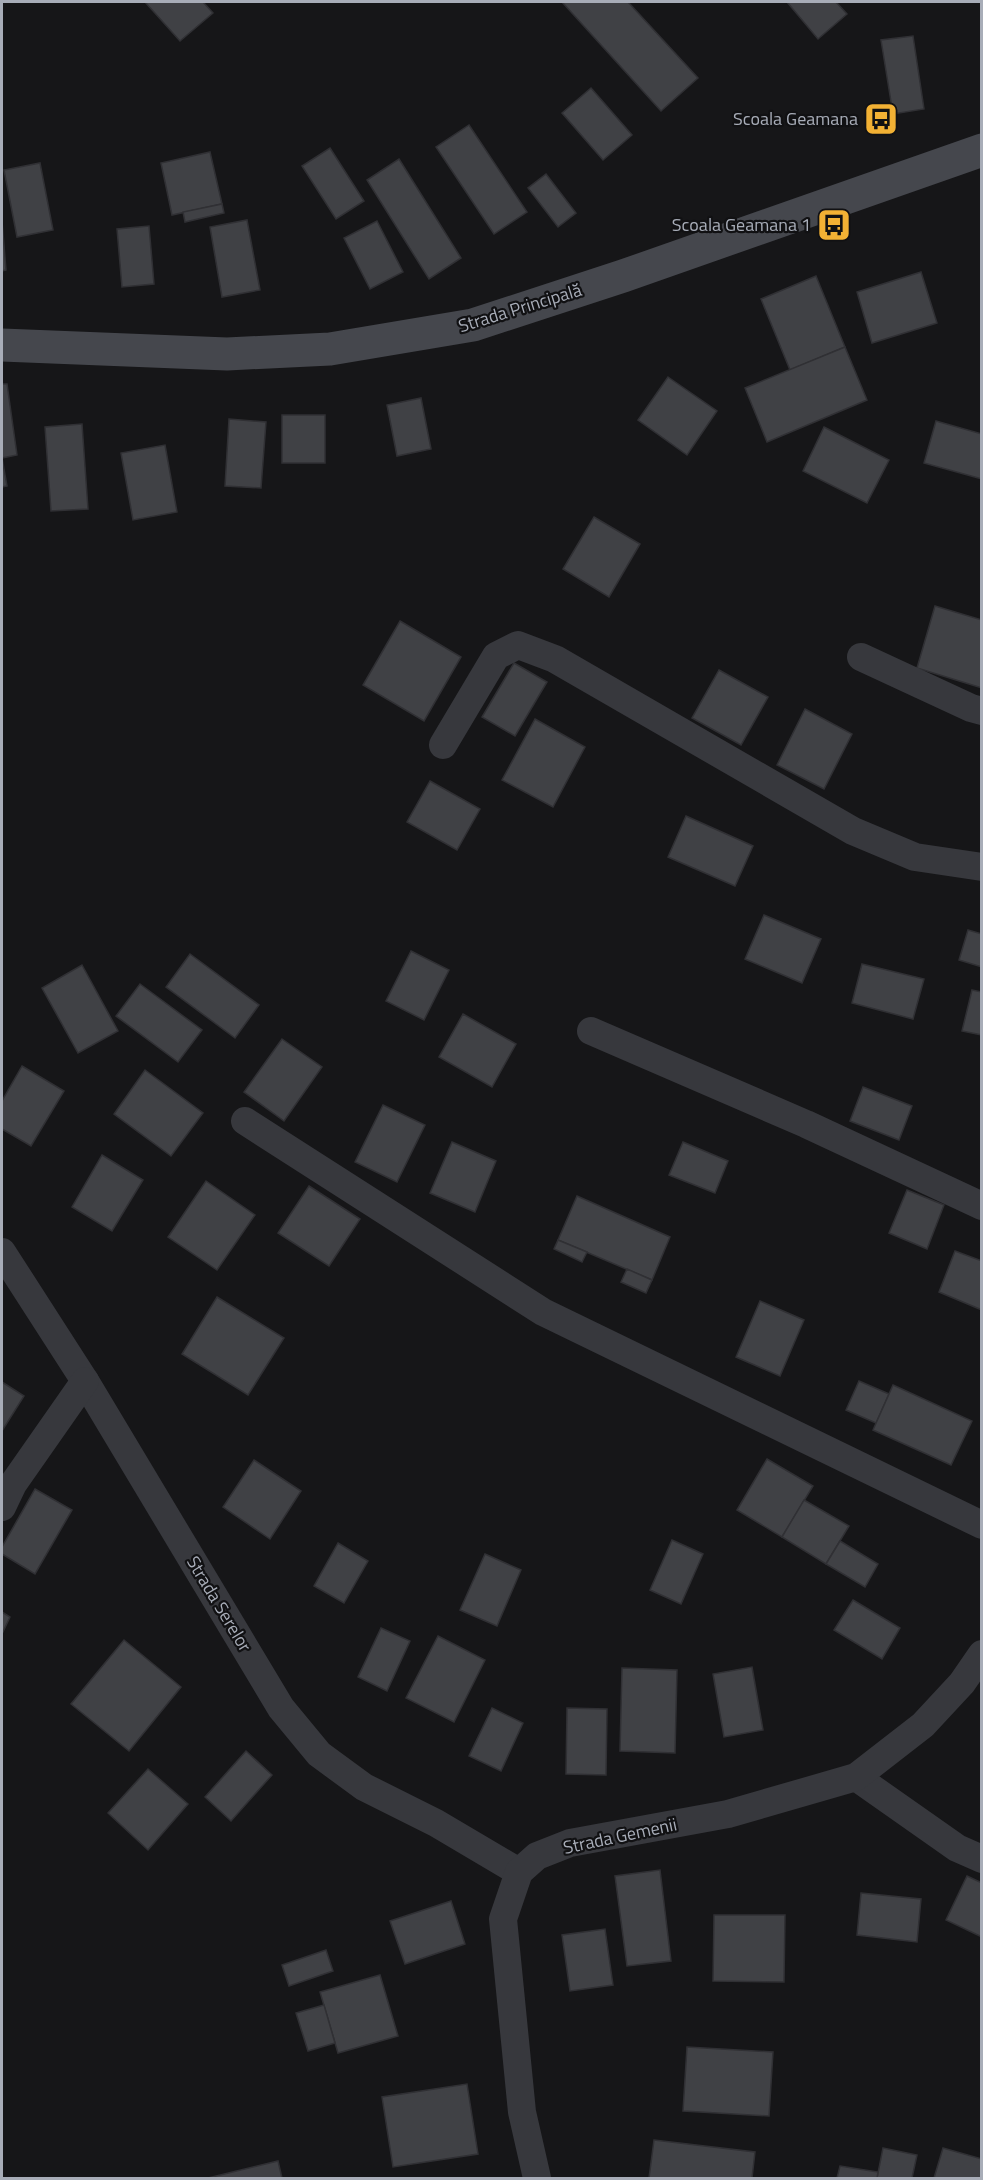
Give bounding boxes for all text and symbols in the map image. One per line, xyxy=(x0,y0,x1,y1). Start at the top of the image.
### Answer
bus stop icon: Scoala Geamana xyxy=(863,101,899,137)
place label: Scoala Geamana xyxy=(733,105,858,132)
bus stop icon: Scoala Geamana 1 xyxy=(816,207,852,243)
place label: Scoala Geamana 1 xyxy=(672,211,811,238)
street label: Strada Principală xyxy=(455,276,585,339)
street label: Strada Serelor xyxy=(180,1551,259,1657)
street label: Strada Gemenii xyxy=(561,1810,679,1861)

